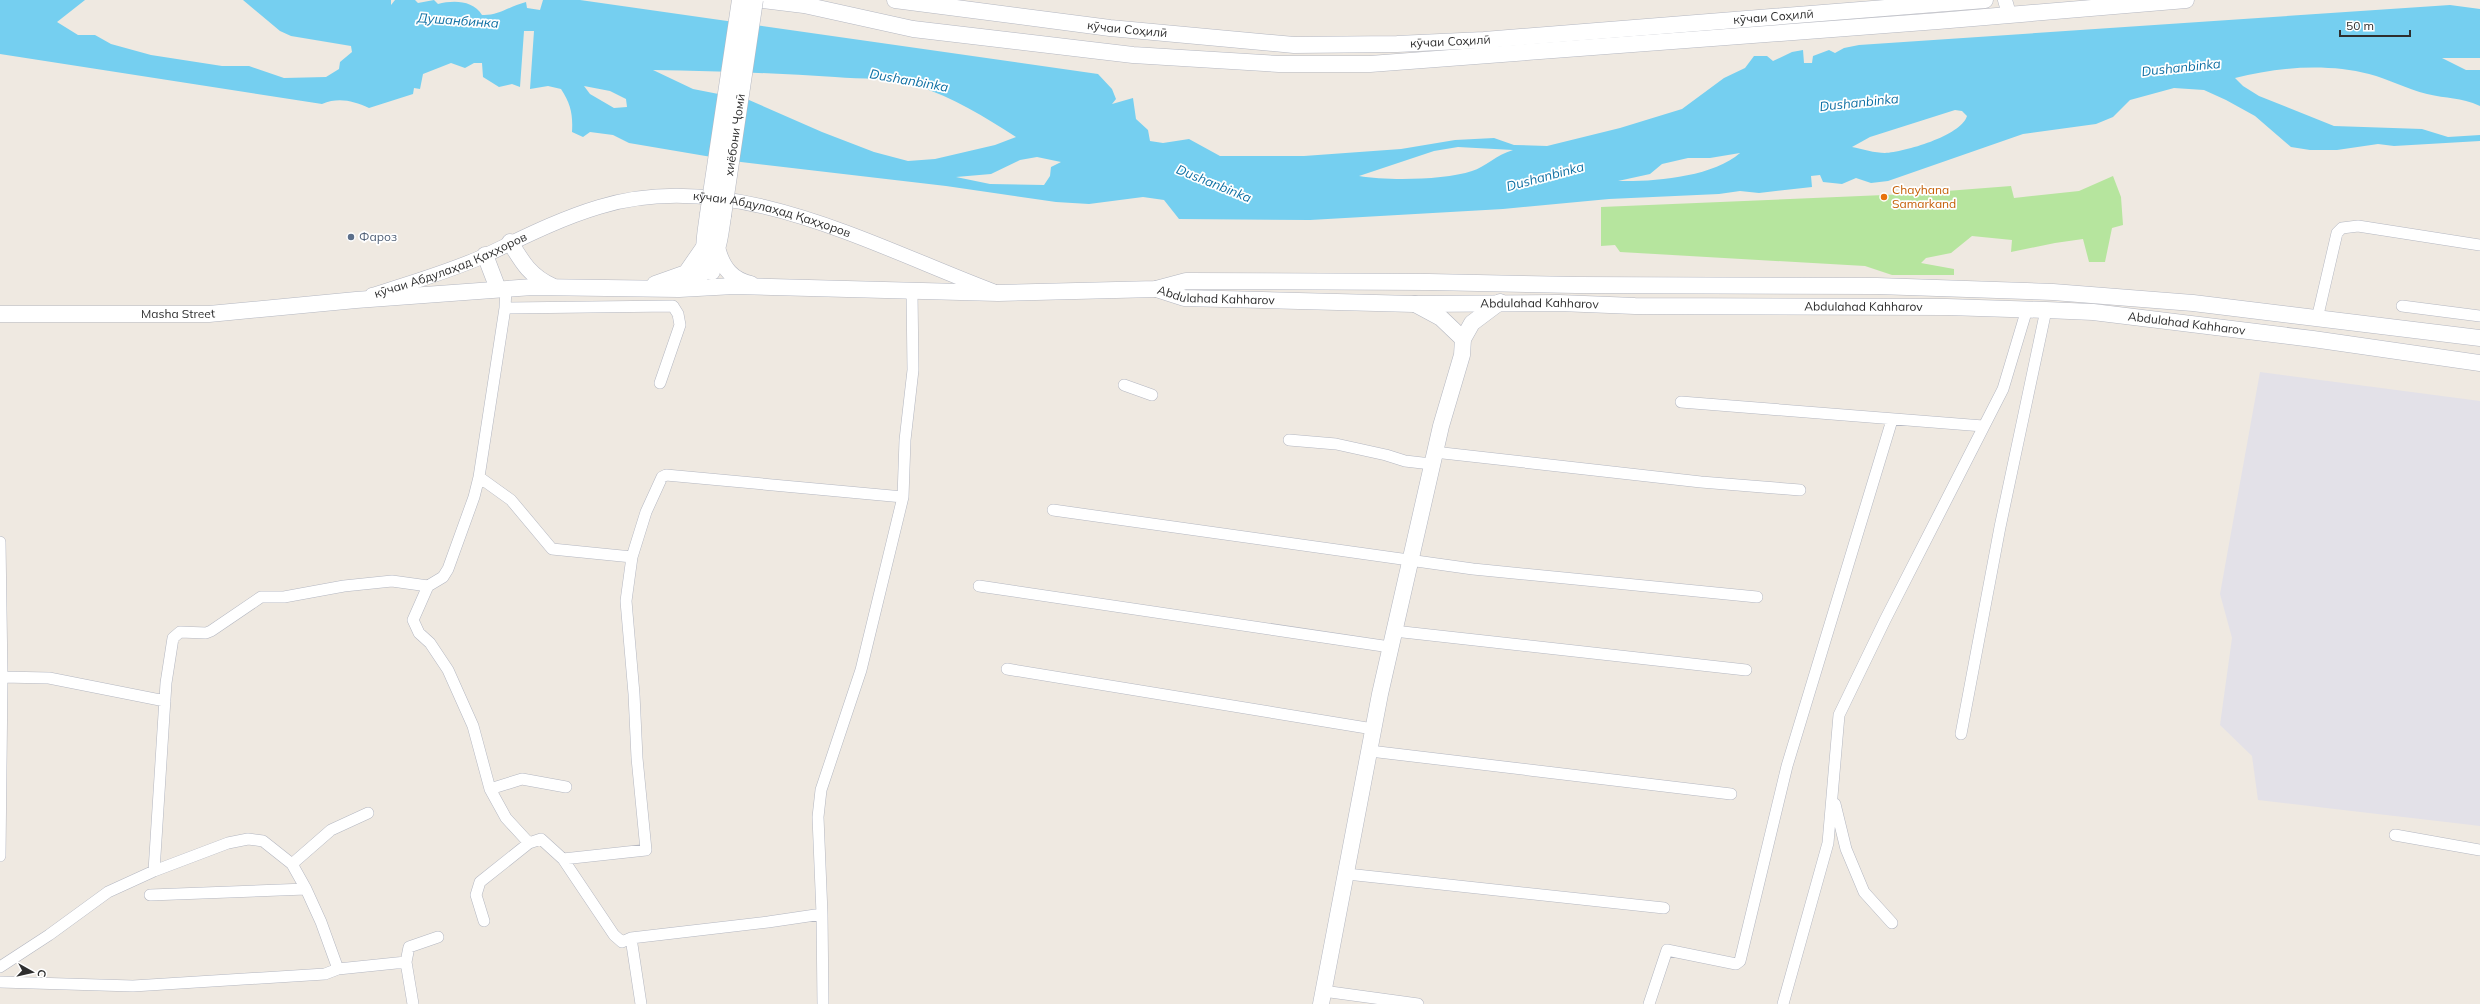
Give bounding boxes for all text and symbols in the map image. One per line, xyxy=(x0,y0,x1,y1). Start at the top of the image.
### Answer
street label: кӯчаи Соҳилӣ xyxy=(1733,6,1814,27)
water label: Душанбинка xyxy=(416,9,499,31)
scale bar xyxy=(2340,12,2410,38)
street label: кӯчаи Соҳилӣ xyxy=(1086,17,1168,40)
text: 50 m xyxy=(2346,18,2374,33)
street label: кӯчаи Соҳилӣ xyxy=(1410,32,1491,50)
water label: Dushanbinka xyxy=(2141,55,2222,79)
water label: Dushanbinka xyxy=(868,65,950,95)
water label: Dushanbinka xyxy=(1819,90,1900,114)
street label: хиёбони Ҷомӣ xyxy=(721,93,748,177)
water label: Dushanbinka xyxy=(1504,158,1586,194)
water label: Dushanbinka xyxy=(1174,161,1254,205)
place label: Chayhana Samarkand xyxy=(1892,182,1956,211)
street label: кӯчаи Абдулаҳад Қаҳҳоров xyxy=(692,188,853,240)
marker: Chayhana Samarkand xyxy=(1879,192,1889,202)
place label: Фароз xyxy=(359,229,397,244)
street label: кӯчаи Абдулаҳад Қаҳҳоров xyxy=(372,229,529,301)
marker: Фароз xyxy=(346,232,356,242)
street label: Abdulahad Kahharov xyxy=(1156,282,1276,307)
street label: Abdulahad Kahharov xyxy=(1480,295,1600,312)
street label: Abdulahad Kahharov xyxy=(1804,299,1923,314)
street label: Masha Street xyxy=(141,305,216,321)
street label: Abdulahad Kahharov xyxy=(2127,308,2247,338)
north arrow xyxy=(12,952,52,992)
text: С xyxy=(34,969,49,979)

